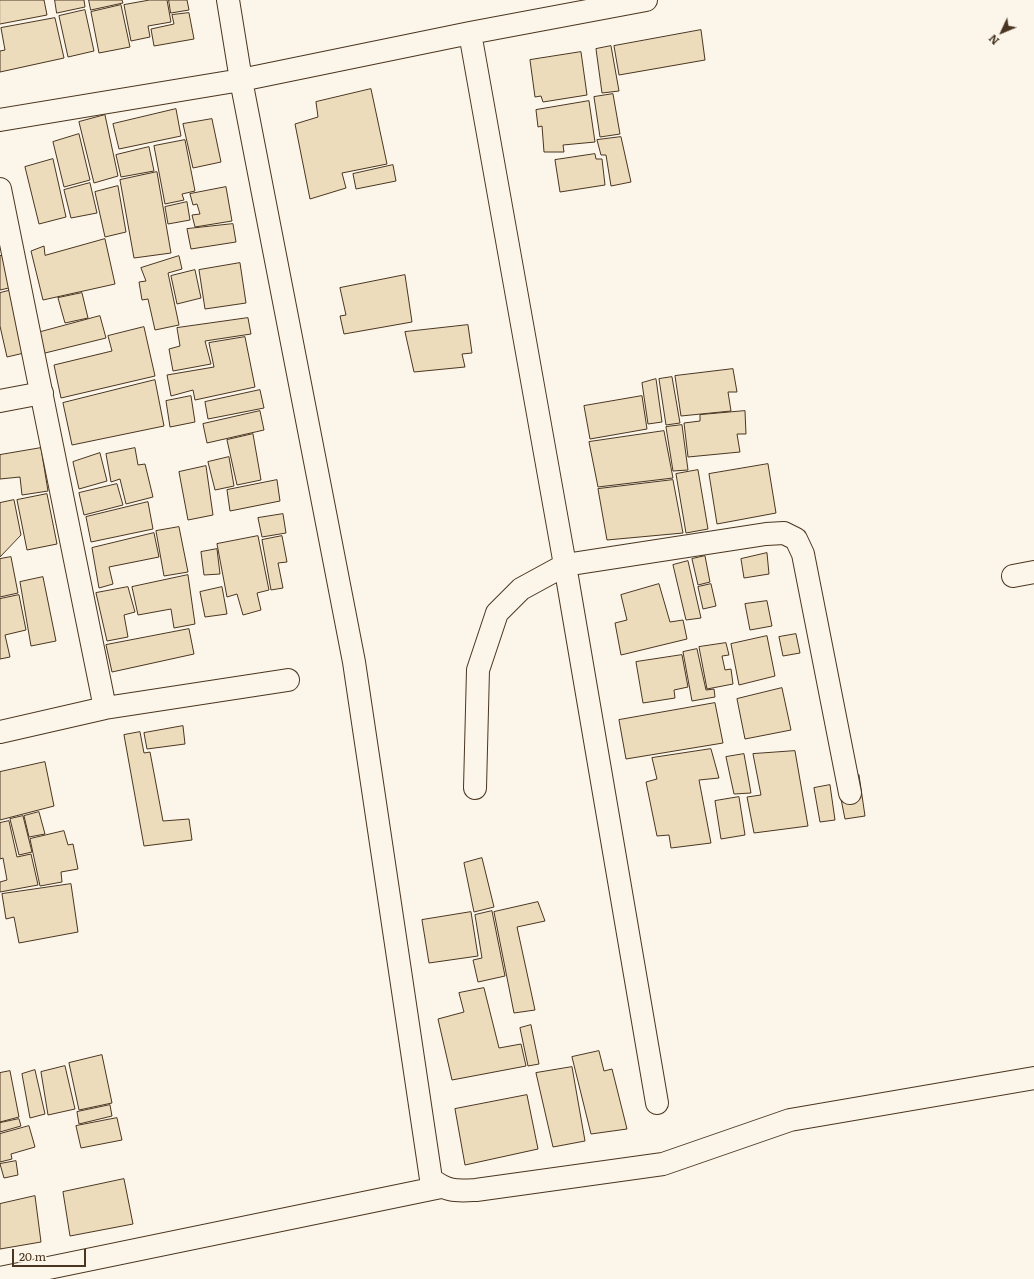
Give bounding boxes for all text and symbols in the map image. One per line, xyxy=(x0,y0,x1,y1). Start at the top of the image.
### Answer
north arrow xyxy=(982,12,1022,52)
text: N xyxy=(984,31,1002,49)
scale bar xyxy=(14,1241,88,1267)
text: 20 m xyxy=(19,1247,46,1265)

